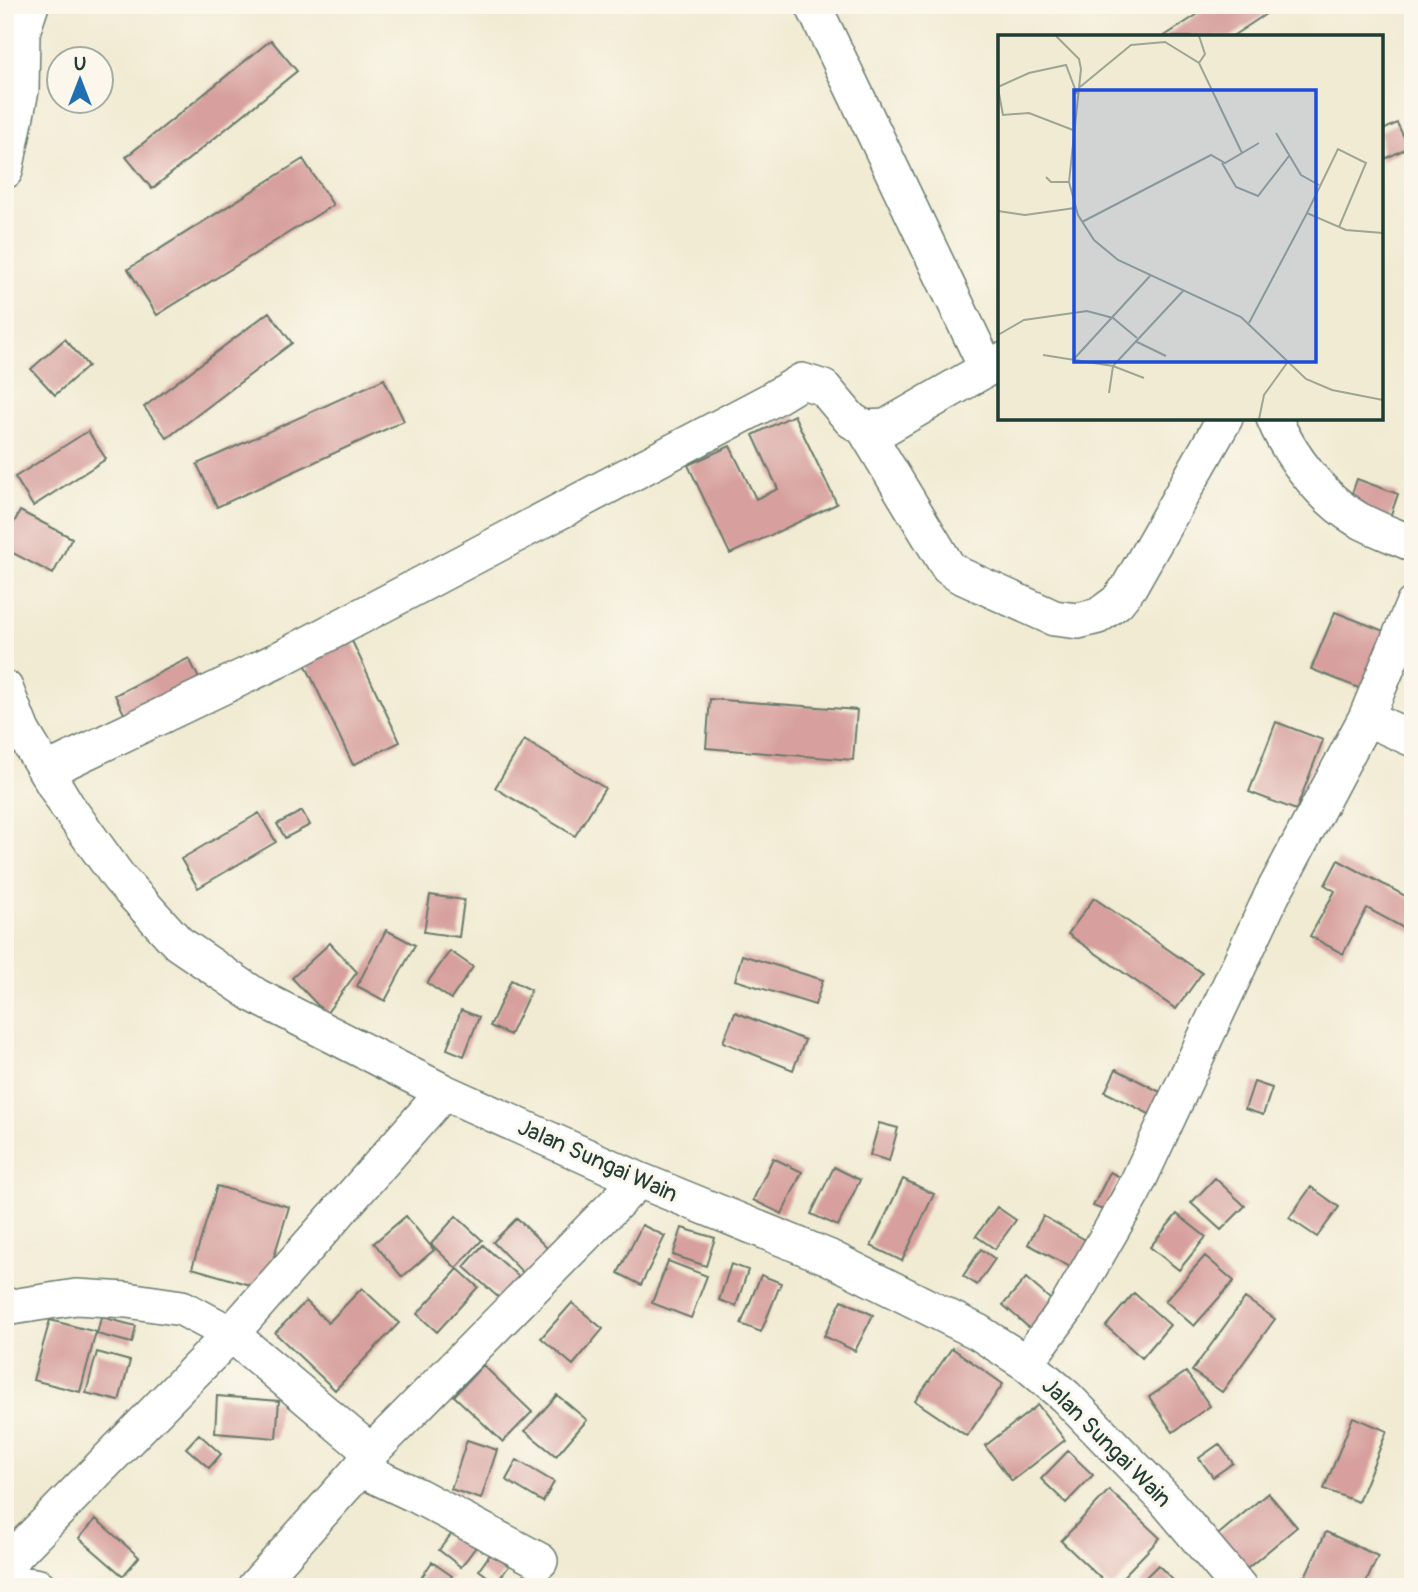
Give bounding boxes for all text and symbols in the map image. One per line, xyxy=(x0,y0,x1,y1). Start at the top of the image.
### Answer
inset map xyxy=(998,35,1383,420)
north arrow xyxy=(46,46,116,116)
text: U xyxy=(74,52,86,76)
street label: Jalan Sungai Wain xyxy=(513,1112,682,1209)
street label: Jalan Sungai Wain xyxy=(1036,1371,1178,1513)

